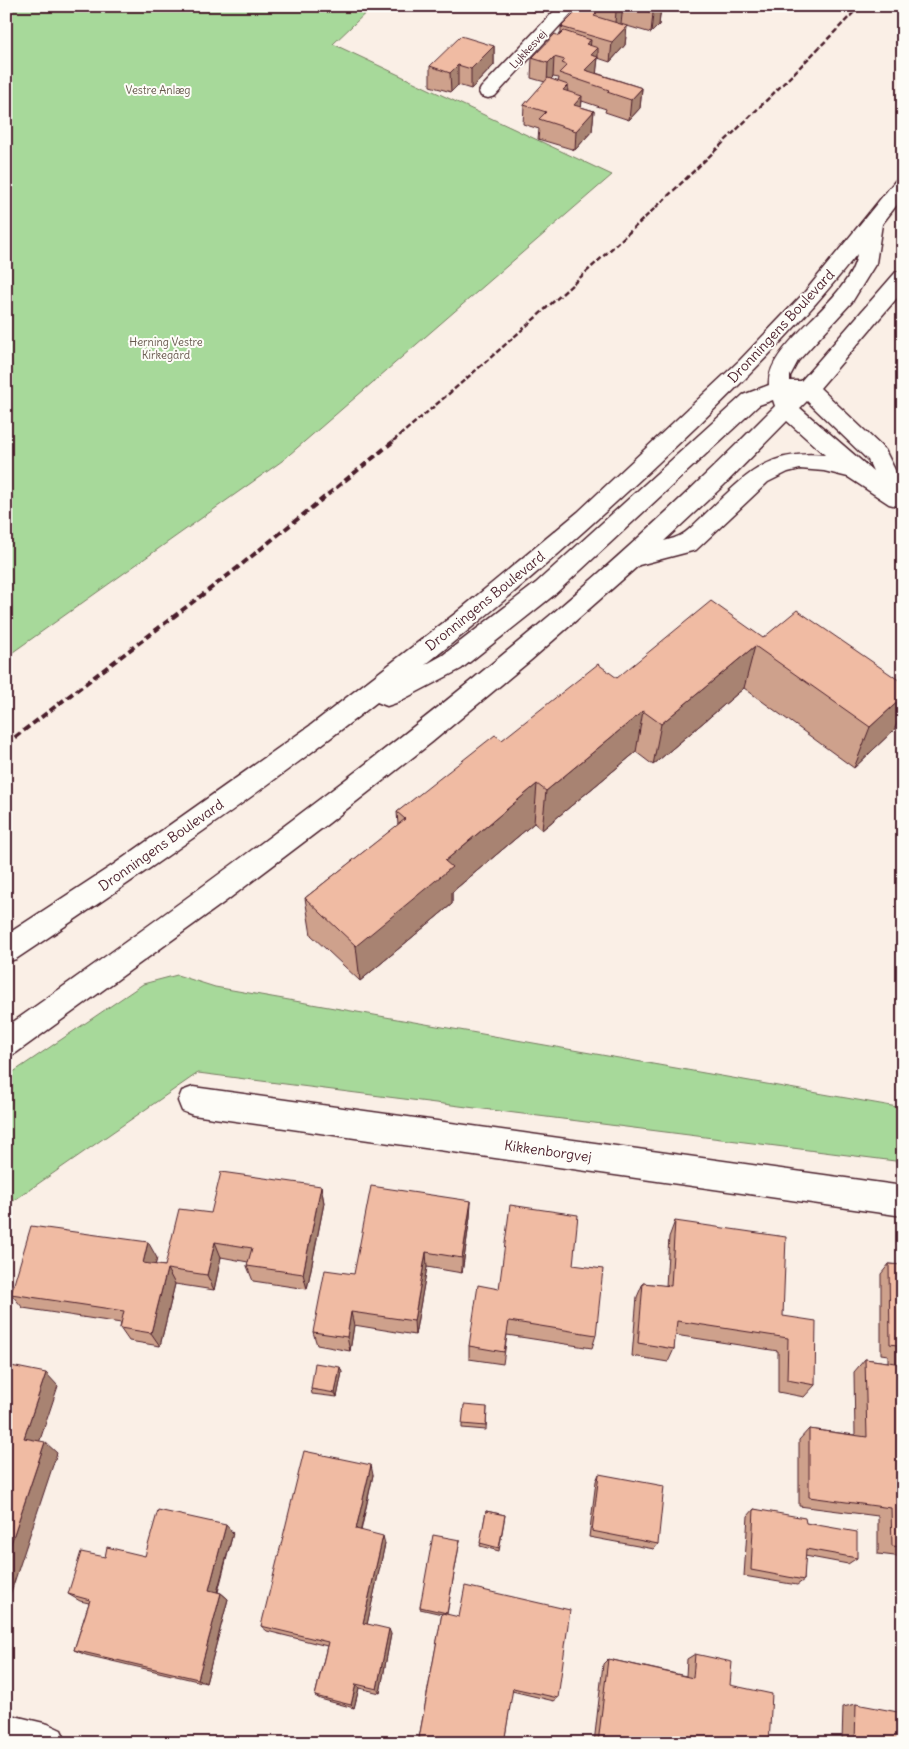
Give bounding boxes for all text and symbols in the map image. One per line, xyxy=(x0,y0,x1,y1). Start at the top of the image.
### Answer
street label: Lykkesvej xyxy=(507,27,549,71)
park label: Vestre Anlæg xyxy=(125,83,191,97)
street label: Dronningens Boulevard xyxy=(724,266,838,386)
park label: Herning Vestre Kirkegård xyxy=(129,335,203,362)
street label: Dronningens Boulevard xyxy=(422,547,548,655)
street label: Dronningens Boulevard xyxy=(95,795,227,895)
street label: Kikkenborgvej xyxy=(503,1136,593,1166)

